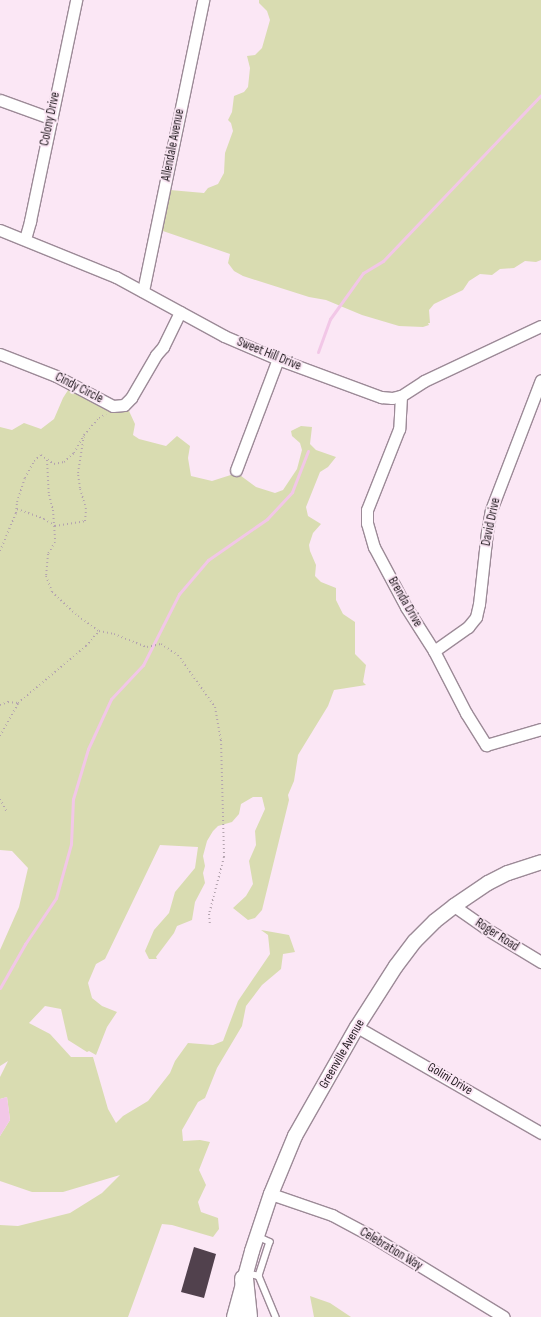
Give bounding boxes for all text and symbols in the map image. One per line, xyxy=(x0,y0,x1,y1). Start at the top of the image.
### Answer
street label: Colony Drive xyxy=(37,91,63,147)
street label: Allendale Avenue xyxy=(158,108,188,182)
street label: Sweet Hill Drive xyxy=(235,334,303,374)
street label: Cindy Circle xyxy=(52,369,106,407)
street label: David Drive xyxy=(478,496,504,548)
street label: Brenda Drive xyxy=(384,574,426,630)
street label: Roger Road xyxy=(472,915,522,955)
street label: Greenville Avenue xyxy=(316,1017,368,1091)
street label: Golini Drive xyxy=(425,1059,475,1099)
street label: Celebration Way xyxy=(357,1224,425,1274)

